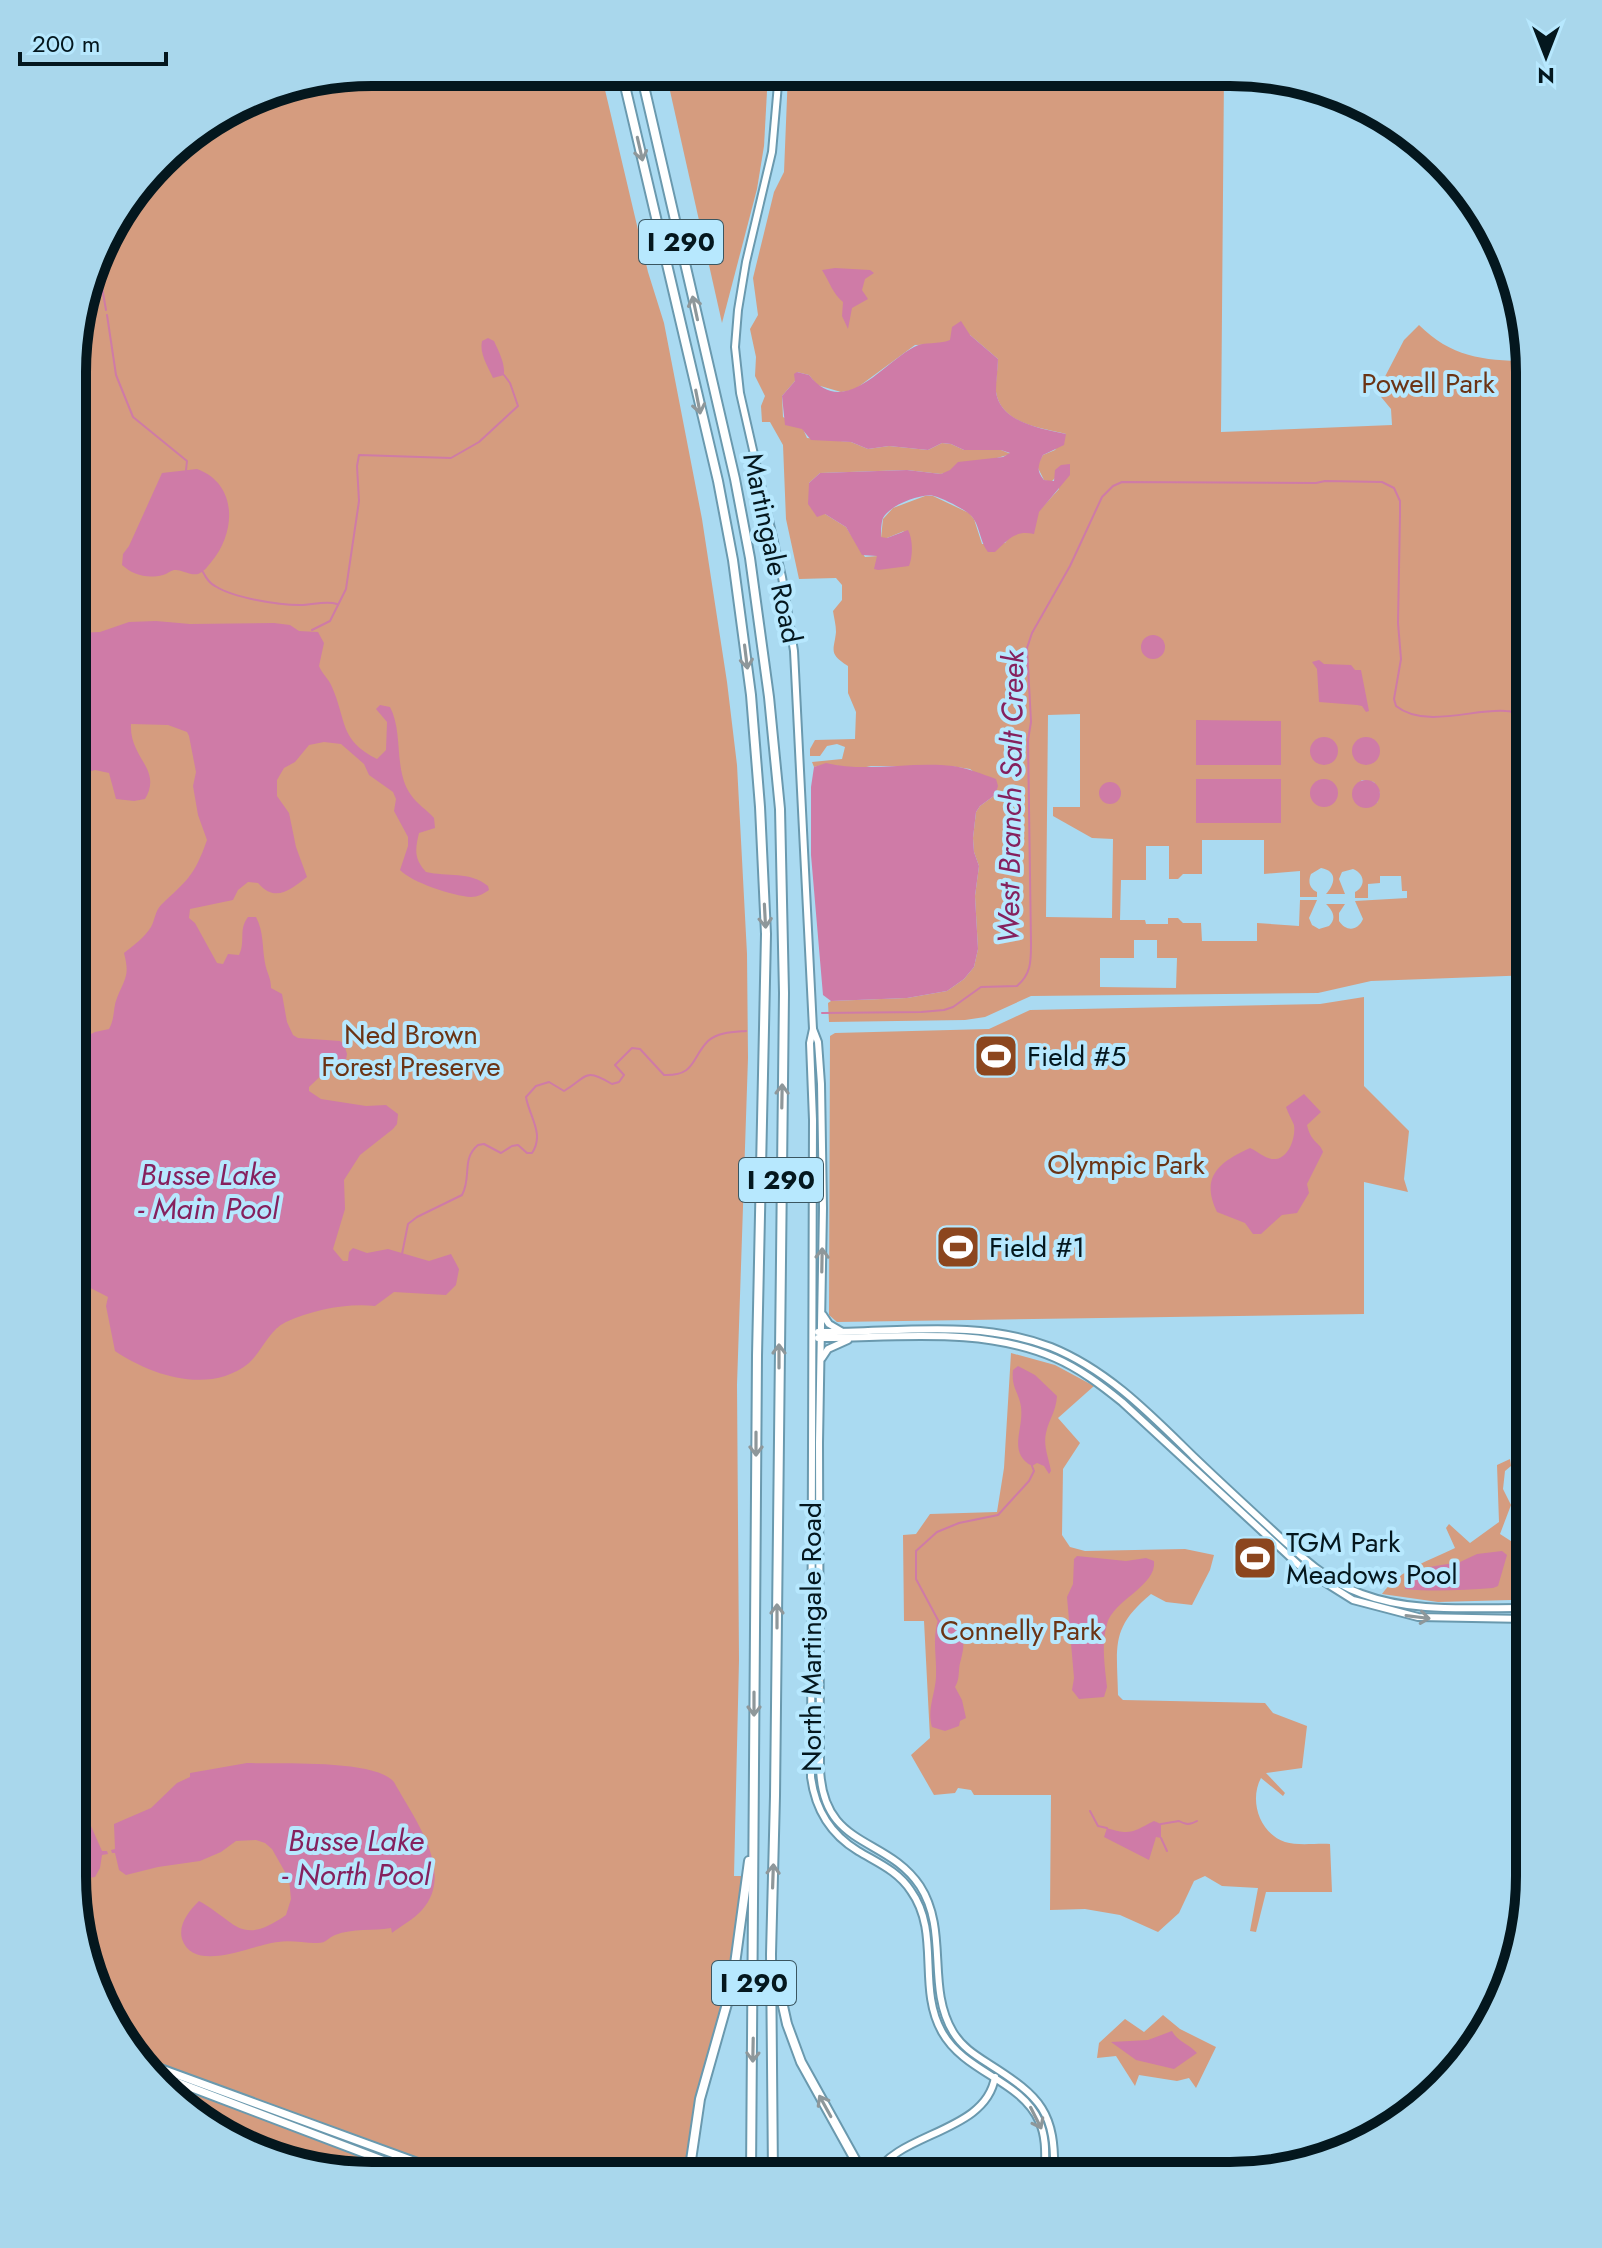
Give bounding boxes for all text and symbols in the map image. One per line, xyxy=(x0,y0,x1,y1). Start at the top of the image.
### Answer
scale bar xyxy=(20,16,166,66)
north arrow xyxy=(1506,16,1586,96)
text: 200 m xyxy=(32,26,100,61)
text: N xyxy=(1537,60,1555,92)
one-way arrow xyxy=(633,135,648,161)
road number: I 290 xyxy=(639,220,723,264)
one-way arrow xyxy=(687,296,702,321)
park label: Powell Park xyxy=(1361,363,1495,404)
one-way arrow xyxy=(691,389,706,414)
street label: Martingale Road xyxy=(732,449,813,647)
one-way arrow xyxy=(739,643,754,670)
water label: West Branch Salt Creek xyxy=(986,649,1035,944)
one-way arrow xyxy=(757,902,772,929)
park label: Ned Brown Forest Preserve xyxy=(321,1014,501,1087)
sports icon: Field #5 xyxy=(972,1032,1020,1080)
place label: Field #5 xyxy=(1027,1036,1126,1077)
one-way arrow xyxy=(774,1083,790,1110)
park label: Olympic Park xyxy=(1047,1144,1205,1185)
water label: Busse Lake - Main Pool xyxy=(138,1153,280,1230)
road number: I 290 xyxy=(739,1158,823,1202)
sports icon: Field #1 xyxy=(934,1223,982,1271)
place label: Field #1 xyxy=(989,1227,1085,1268)
one-way arrow xyxy=(814,1247,830,1274)
one-way arrow xyxy=(771,1343,787,1370)
one-way arrow xyxy=(748,1430,764,1457)
street label: North Martingale Road xyxy=(791,1502,832,1772)
place label: TGM Park Meadows Pool xyxy=(1286,1522,1458,1595)
sports icon: TGM Park Meadows Pool xyxy=(1231,1534,1279,1582)
one-way arrow xyxy=(769,1603,785,1630)
one-way arrow xyxy=(1404,1609,1431,1624)
park label: Connelly Park xyxy=(940,1610,1103,1651)
one-way arrow xyxy=(746,1690,762,1717)
water label: Busse Lake - North Pool xyxy=(282,1819,432,1896)
one-way arrow xyxy=(765,1863,780,1890)
road number: I 290 xyxy=(712,1961,796,2005)
one-way arrow xyxy=(745,2036,760,2063)
one-way arrow xyxy=(816,2095,832,2118)
one-way arrow xyxy=(1029,2106,1044,2130)

